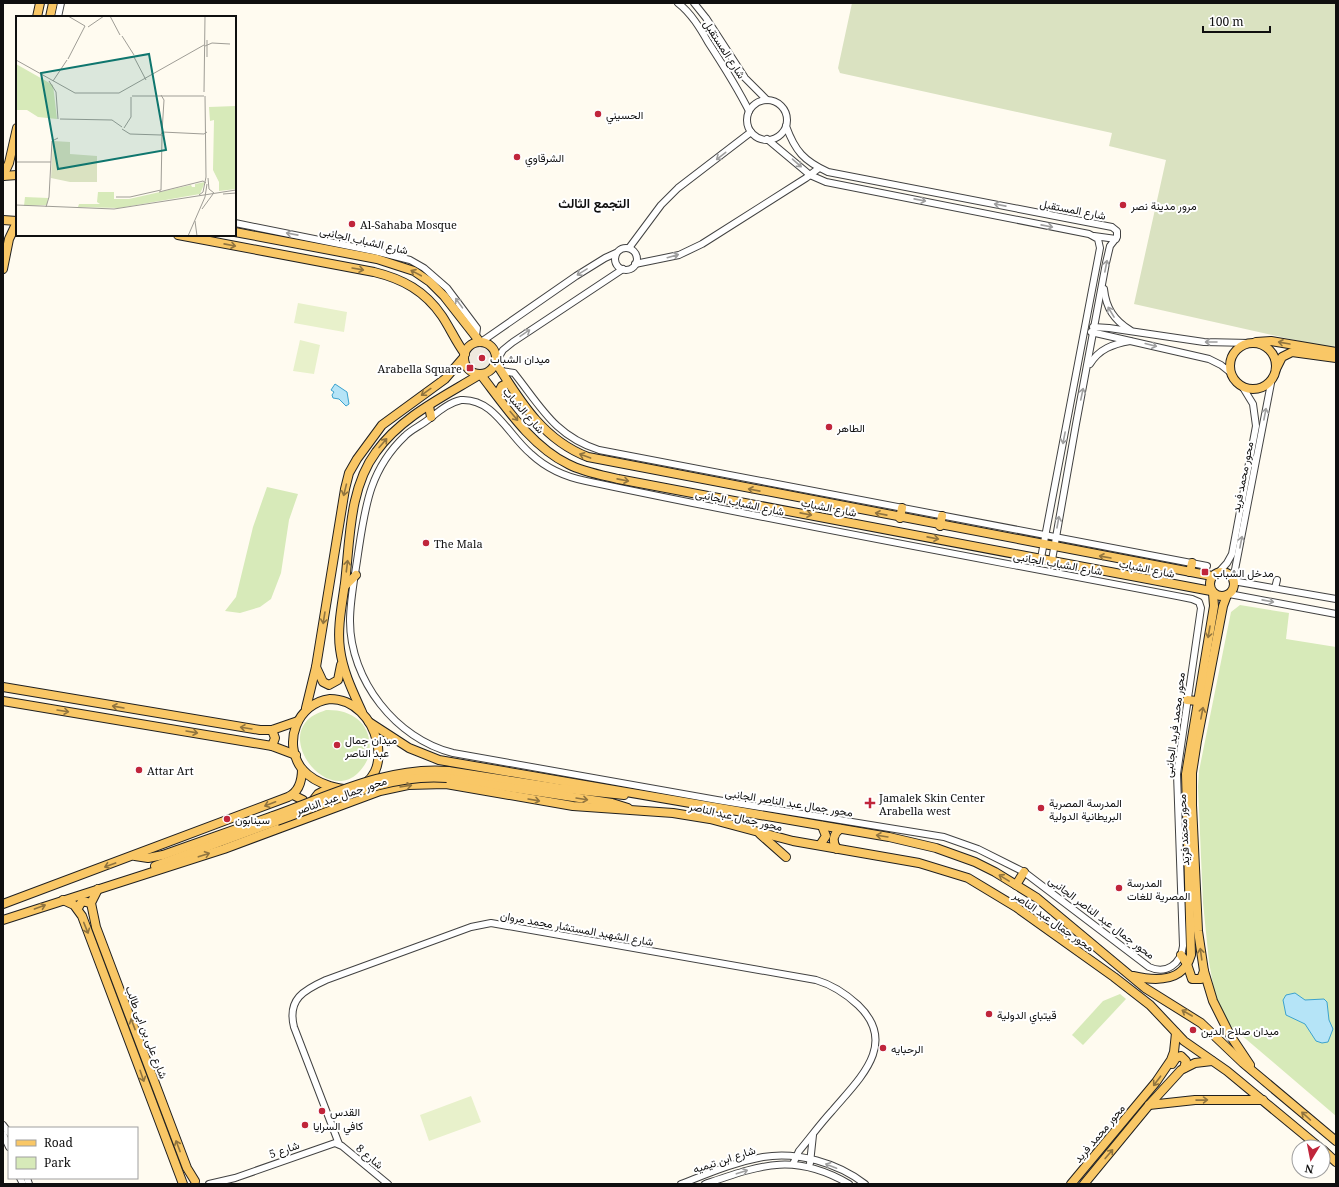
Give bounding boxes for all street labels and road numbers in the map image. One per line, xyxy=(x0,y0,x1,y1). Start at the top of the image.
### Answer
street label: شارع المستقبل xyxy=(700,17,750,82)
street label: شارع المستقبل xyxy=(1038,195,1108,224)
street label: شارع الشباب الجانبى xyxy=(318,223,410,259)
street label: شارع الشباب xyxy=(499,384,548,437)
street label: محور محمد فريد xyxy=(1228,440,1256,514)
street label: شارع الشباب الجانبى xyxy=(694,485,786,520)
street label: شارع الشباب xyxy=(800,494,858,521)
street label: شارع الشباب الجانبى xyxy=(1012,548,1104,579)
street label: شارع الشباب xyxy=(1118,555,1176,582)
street label: محور محمد فريد الجانبى xyxy=(1160,671,1188,778)
street label: محور جمال عبد الناصر xyxy=(293,772,389,818)
street label: محور جمال عبد الناصر الجانبى xyxy=(724,785,854,819)
street label: محور محمد فريد xyxy=(1174,794,1192,866)
street label: محور جمال عبد الناصر xyxy=(688,799,784,833)
street label: محور جمال عبد الناصر الجانبى xyxy=(1046,873,1158,961)
street label: محور جمال عبد الناصر xyxy=(1011,888,1097,954)
street label: شارع الشهيد المستشار محمد مروان xyxy=(499,907,655,950)
street label: شارع على بن ابى طالب xyxy=(121,983,172,1081)
street label: محور محمد فريد xyxy=(1070,1101,1128,1165)
street label: شارع 5 xyxy=(267,1137,302,1162)
street label: شارع 8 xyxy=(353,1140,387,1173)
street label: شارع ابن تيميه xyxy=(691,1142,758,1177)

